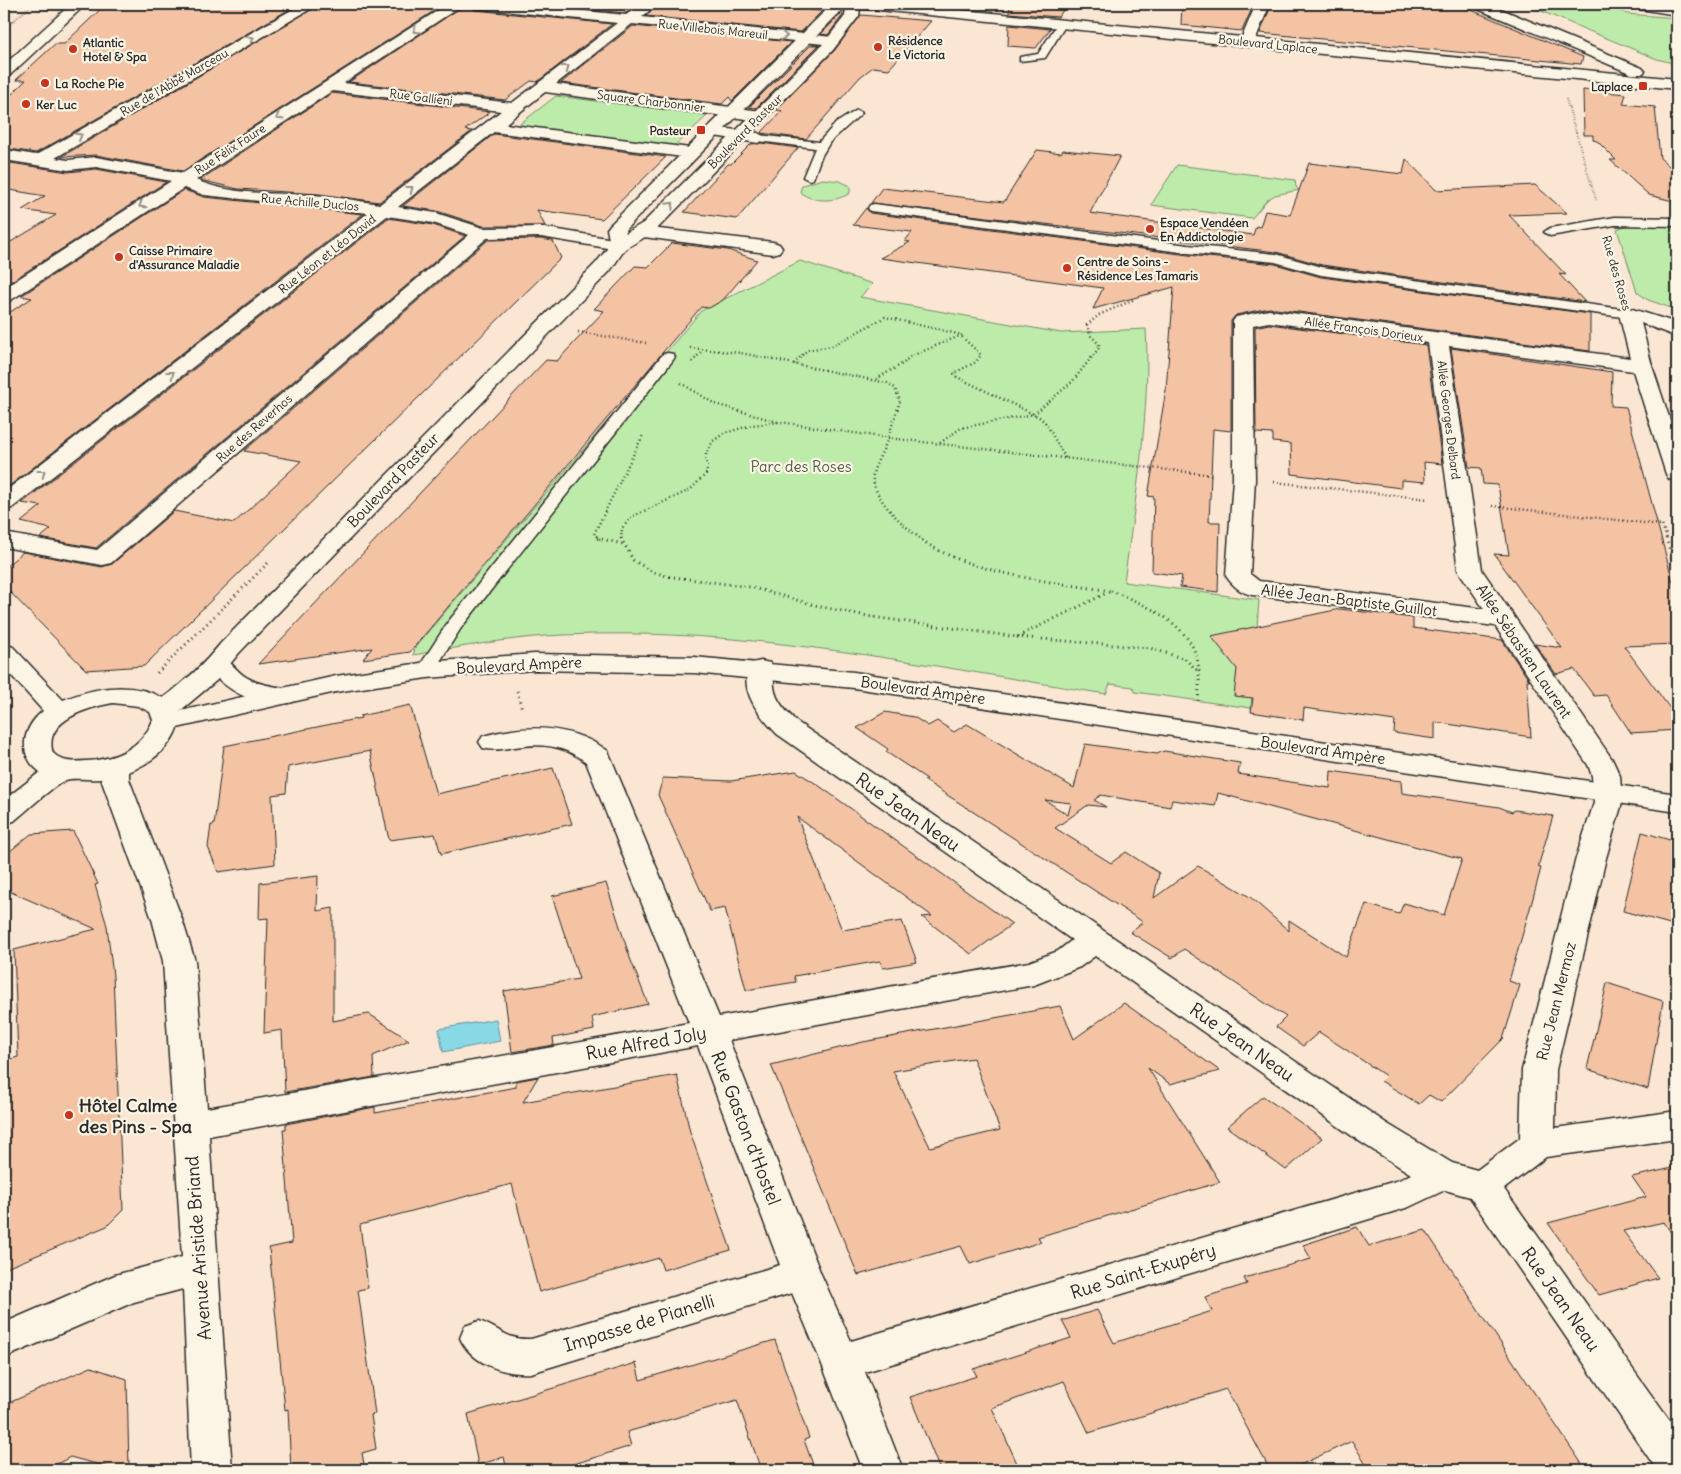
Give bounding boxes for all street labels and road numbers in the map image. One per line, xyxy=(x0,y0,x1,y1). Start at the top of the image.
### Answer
street label: Rue Villebois Mareuil xyxy=(657,16,769,42)
street label: Boulevard Laplace xyxy=(1217,31,1319,57)
street label: Rue de l'Abbé Marceau xyxy=(117,45,231,119)
street label: Rue Gallieni xyxy=(389,86,453,108)
street label: Square Charbonnier xyxy=(596,87,706,115)
street label: Boulevard Pasteur xyxy=(704,90,786,172)
street label: Rue Félix Faure xyxy=(192,120,268,178)
street label: Rue Achille Duclos xyxy=(260,190,360,214)
street label: Rue Léon et Léo David xyxy=(275,211,379,297)
street label: Rue des Roses xyxy=(1599,234,1635,312)
street label: Allée François Dorieux xyxy=(1304,313,1424,345)
street label: Allée Georges Delbard xyxy=(1434,360,1464,480)
street label: Rue des Reverhos xyxy=(213,391,295,465)
street label: Boulevard Pasteur xyxy=(343,429,443,531)
street label: Allée Jean-Baptiste Guillot xyxy=(1260,580,1438,620)
street label: Allée Sébastien Laurent xyxy=(1472,580,1576,722)
street label: Boulevard Ampère xyxy=(456,652,582,678)
street label: Boulevard Ampère xyxy=(859,672,987,708)
street label: Boulevard Ampère xyxy=(1259,732,1387,768)
street label: Rue Jean Neau xyxy=(851,768,965,856)
street label: Rue Jean Mermoz xyxy=(1532,940,1580,1062)
street label: Rue Jean Neau xyxy=(1185,998,1299,1086)
street label: Rue Alfred Joly xyxy=(584,1021,708,1065)
street label: Rue Gaston d'Hostel xyxy=(706,1048,786,1208)
street label: Avenue Aristide Briand xyxy=(180,1155,216,1341)
street label: Rue Saint-Exupéry xyxy=(1067,1238,1219,1304)
street label: Rue Jean Neau xyxy=(1517,1242,1605,1356)
street label: Impasse de Pianelli xyxy=(561,1289,717,1357)

